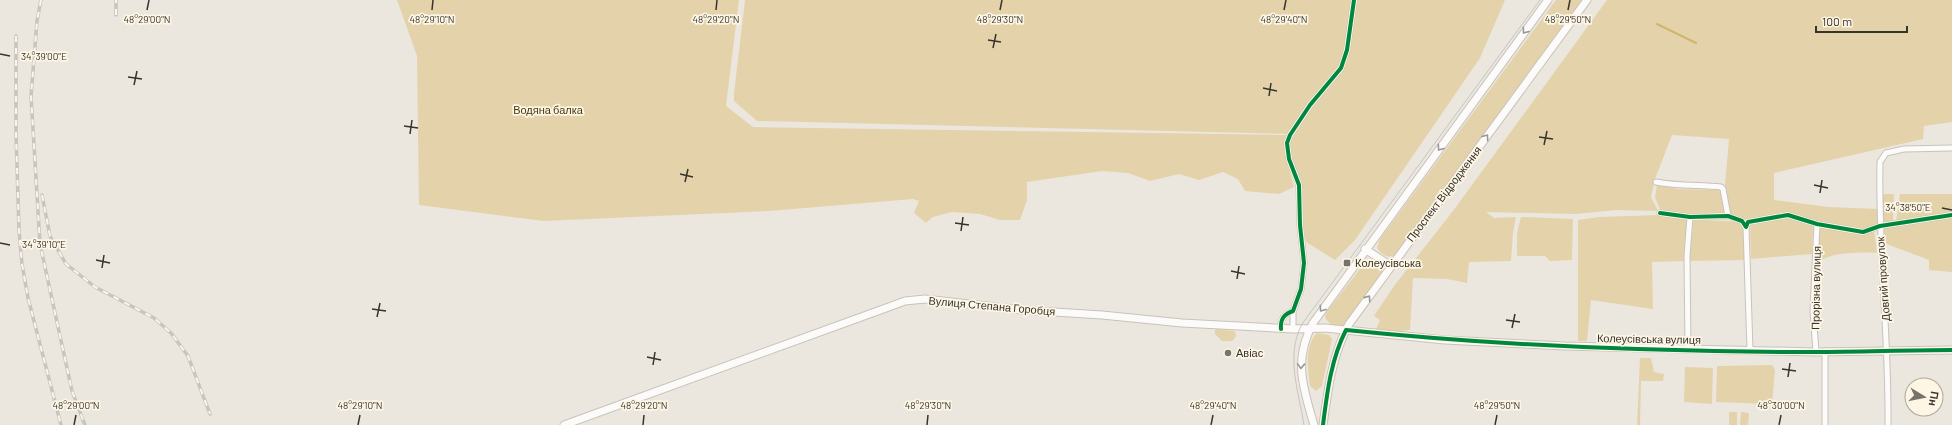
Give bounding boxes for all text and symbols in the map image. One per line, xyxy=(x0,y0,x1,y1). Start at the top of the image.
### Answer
scale bar xyxy=(1816,8,1907,34)
text: 48°29'00"N xyxy=(123,13,171,25)
text: 48°29'10"N xyxy=(410,13,454,25)
text: 48°29'20"N xyxy=(693,13,739,25)
text: 48°29'30"N xyxy=(977,13,1023,25)
text: 48°29'40"N xyxy=(1261,13,1307,25)
text: 48°29'50"N xyxy=(1545,13,1591,25)
text: 100 m xyxy=(1822,14,1852,28)
one-way arrow xyxy=(1523,27,1530,34)
text: 34°39'00"E xyxy=(21,50,67,62)
park label: Водяна балка xyxy=(513,103,584,116)
one-way arrow xyxy=(1481,134,1488,141)
street label: Проспект Відродження xyxy=(1403,143,1484,244)
one-way arrow xyxy=(1438,143,1445,150)
text: 34°38'50"E xyxy=(1885,201,1931,213)
street label: Довгий провулок xyxy=(1873,236,1892,322)
text: 34°39'10"E xyxy=(22,238,66,250)
street label: Прорізна вулиця xyxy=(1808,246,1823,330)
place label: Колеусівська xyxy=(1355,256,1422,269)
marker: Колеусівська xyxy=(1342,258,1352,268)
street label: Вулиця Степана Горобця xyxy=(928,293,1056,318)
one-way arrow xyxy=(1363,295,1371,302)
one-way arrow xyxy=(1320,305,1327,312)
street label: Колеусівська вулиця xyxy=(1597,331,1701,346)
place label: Авіас xyxy=(1236,346,1264,359)
marker: Авіас xyxy=(1223,348,1233,358)
one-way arrow xyxy=(1297,363,1305,369)
north arrow xyxy=(1904,377,1944,417)
text: Пн xyxy=(1927,391,1942,407)
text: 48°29'00"N xyxy=(52,399,100,411)
text: 48°29'10"N xyxy=(338,399,382,411)
text: 48°29'20"N xyxy=(621,399,667,411)
text: 48°29'30"N xyxy=(905,399,951,411)
text: 48°29'40"N xyxy=(1190,399,1236,411)
text: 48°29'50"N xyxy=(1474,399,1520,411)
text: 48°30'00"N xyxy=(1757,399,1805,411)

